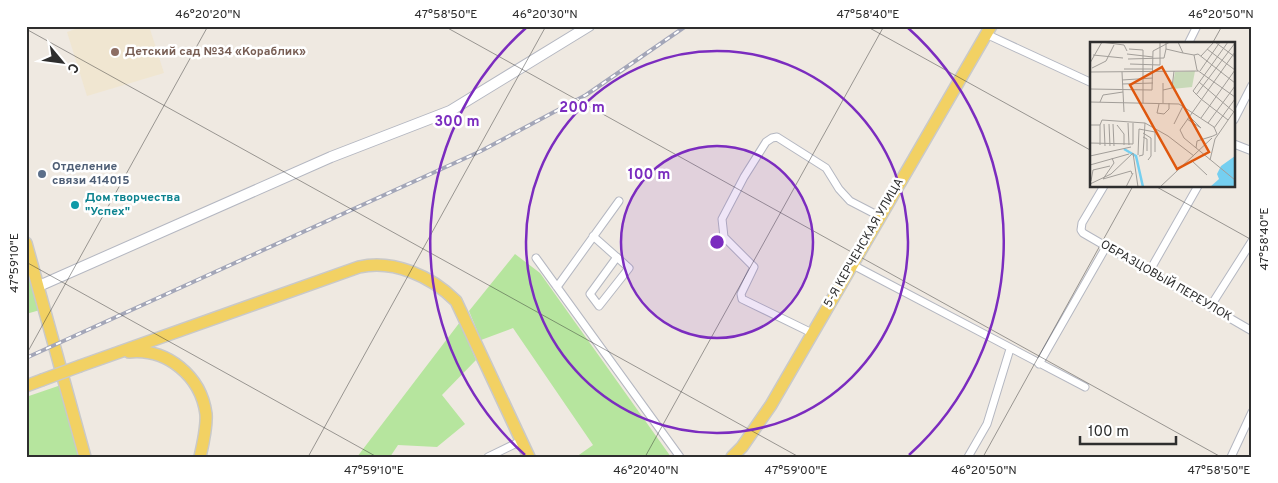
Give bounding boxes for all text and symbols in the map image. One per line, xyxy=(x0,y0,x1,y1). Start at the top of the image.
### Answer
text: 46°20'20"N xyxy=(175,7,241,23)
text: 47°58'50"E xyxy=(414,7,478,23)
text: 46°20'30"N xyxy=(512,7,578,23)
text: 47°58'40"E xyxy=(836,7,900,23)
text: 46°20'50"N xyxy=(1188,7,1254,23)
north arrow xyxy=(38,38,88,88)
inset map xyxy=(1090,42,1236,188)
place label: Детский сад №34 «Кораблик» xyxy=(125,44,306,60)
marker: Детский сад №34 «Кораблик» xyxy=(109,46,121,58)
text: С xyxy=(62,60,82,76)
text: 200 m xyxy=(559,99,605,118)
text: 300 m xyxy=(434,113,480,132)
place label: Отделение связи 414015 xyxy=(52,159,129,189)
text: 100 m xyxy=(628,166,670,185)
marker: Отделение связи 414015 xyxy=(36,168,48,180)
street label: 5-Я КЕРЧЕНСКАЯ УЛИЦА xyxy=(820,176,908,310)
place label: Дом творчества "Успех" xyxy=(85,190,180,220)
marker: Дом творчества "Успех" xyxy=(69,199,81,211)
text: 47°58'40"E xyxy=(1257,207,1273,271)
text: 47°59'10"E xyxy=(7,233,23,293)
centre of rings xyxy=(708,233,726,251)
street label: ОБРАЗЦОВЫЙ ПЕРЕУЛОК xyxy=(1097,237,1235,325)
scale bar xyxy=(1080,413,1177,445)
text: 100 m xyxy=(1088,423,1129,442)
text: 47°59'10"E xyxy=(344,463,404,479)
text: 46°20'40"N xyxy=(613,463,679,479)
text: 47°59'00"E xyxy=(765,463,827,479)
text: 46°20'50"N xyxy=(951,463,1017,479)
text: 47°58'50"E xyxy=(1187,463,1251,479)

